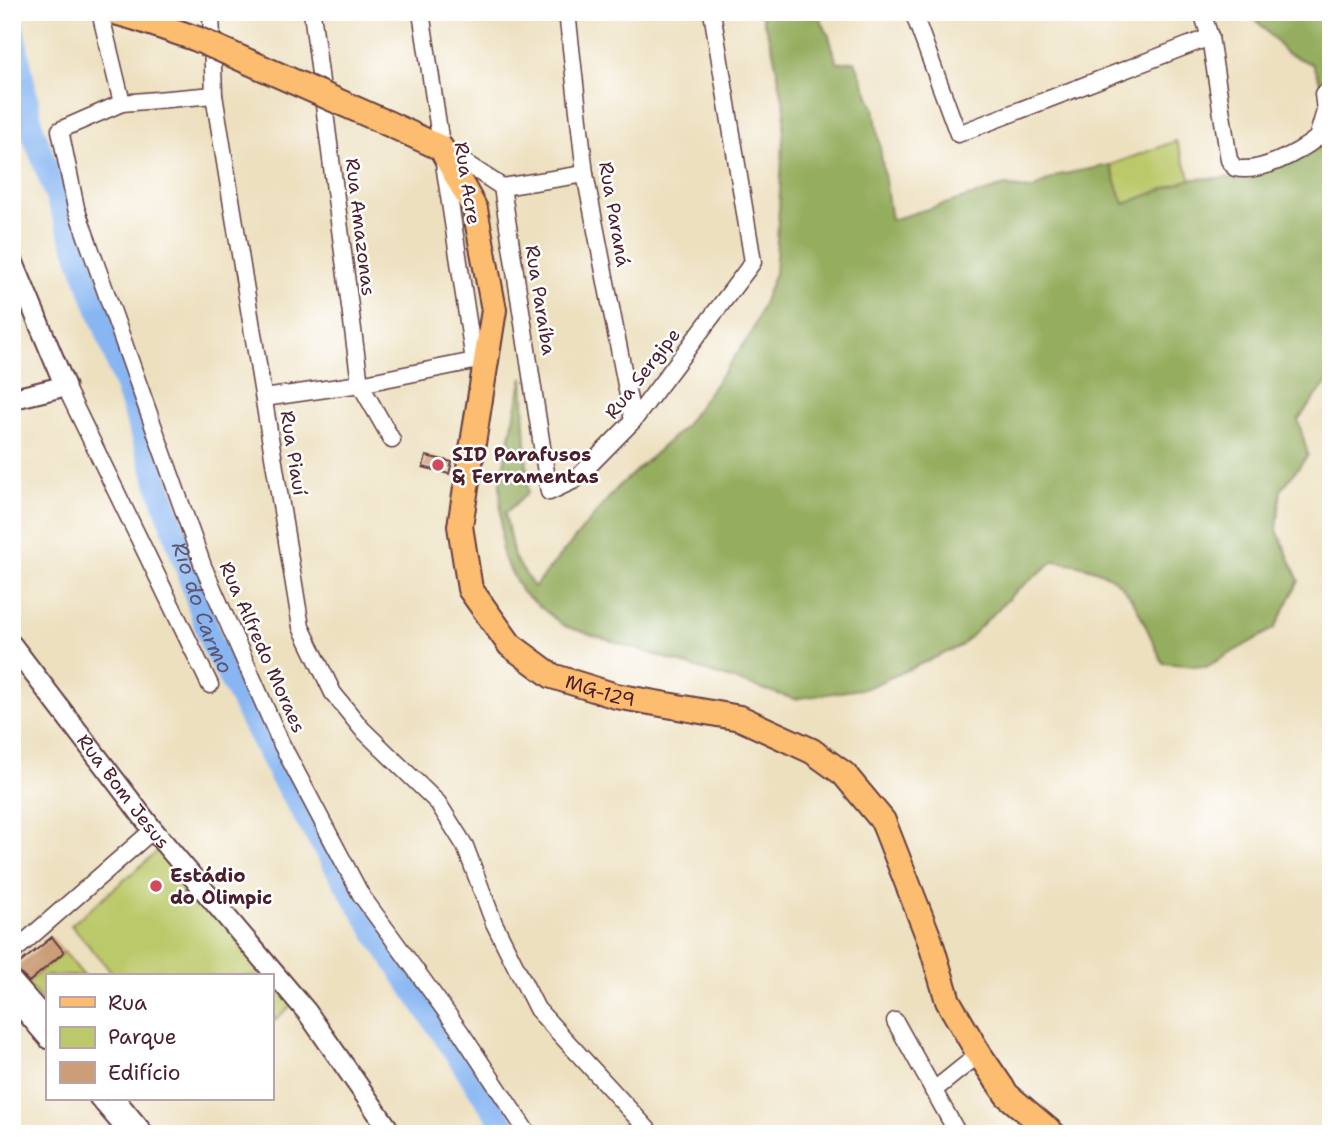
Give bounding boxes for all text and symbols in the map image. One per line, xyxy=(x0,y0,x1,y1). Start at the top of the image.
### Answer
street label: Rua Acre xyxy=(449,140,486,226)
street label: Rua Amazonas xyxy=(340,157,381,297)
street label: Rua Paraná xyxy=(593,160,636,269)
street label: Rua Paraíba xyxy=(519,243,562,357)
street label: Rua Sergipe xyxy=(599,323,686,424)
street label: Rua Piauí xyxy=(274,409,313,498)
place label: SID Parafusos & Ferramentas xyxy=(452,442,599,489)
marker: SID Parafusos & Ferramentas xyxy=(430,457,446,473)
water label: Rio do Carmo xyxy=(165,538,240,679)
street label: Rua Alfredo Moraes xyxy=(214,558,312,737)
street label: MG-129 xyxy=(562,669,637,712)
street label: Rua Bom Jesus xyxy=(71,729,175,854)
place label: Estádio do Olimpic xyxy=(170,863,272,910)
marker: Estádio do Olimpic xyxy=(148,878,164,894)
legend xyxy=(46,974,273,1100)
text: Rua xyxy=(108,989,147,1017)
text: Parque xyxy=(108,1023,177,1051)
text: Edifício xyxy=(108,1059,180,1087)

